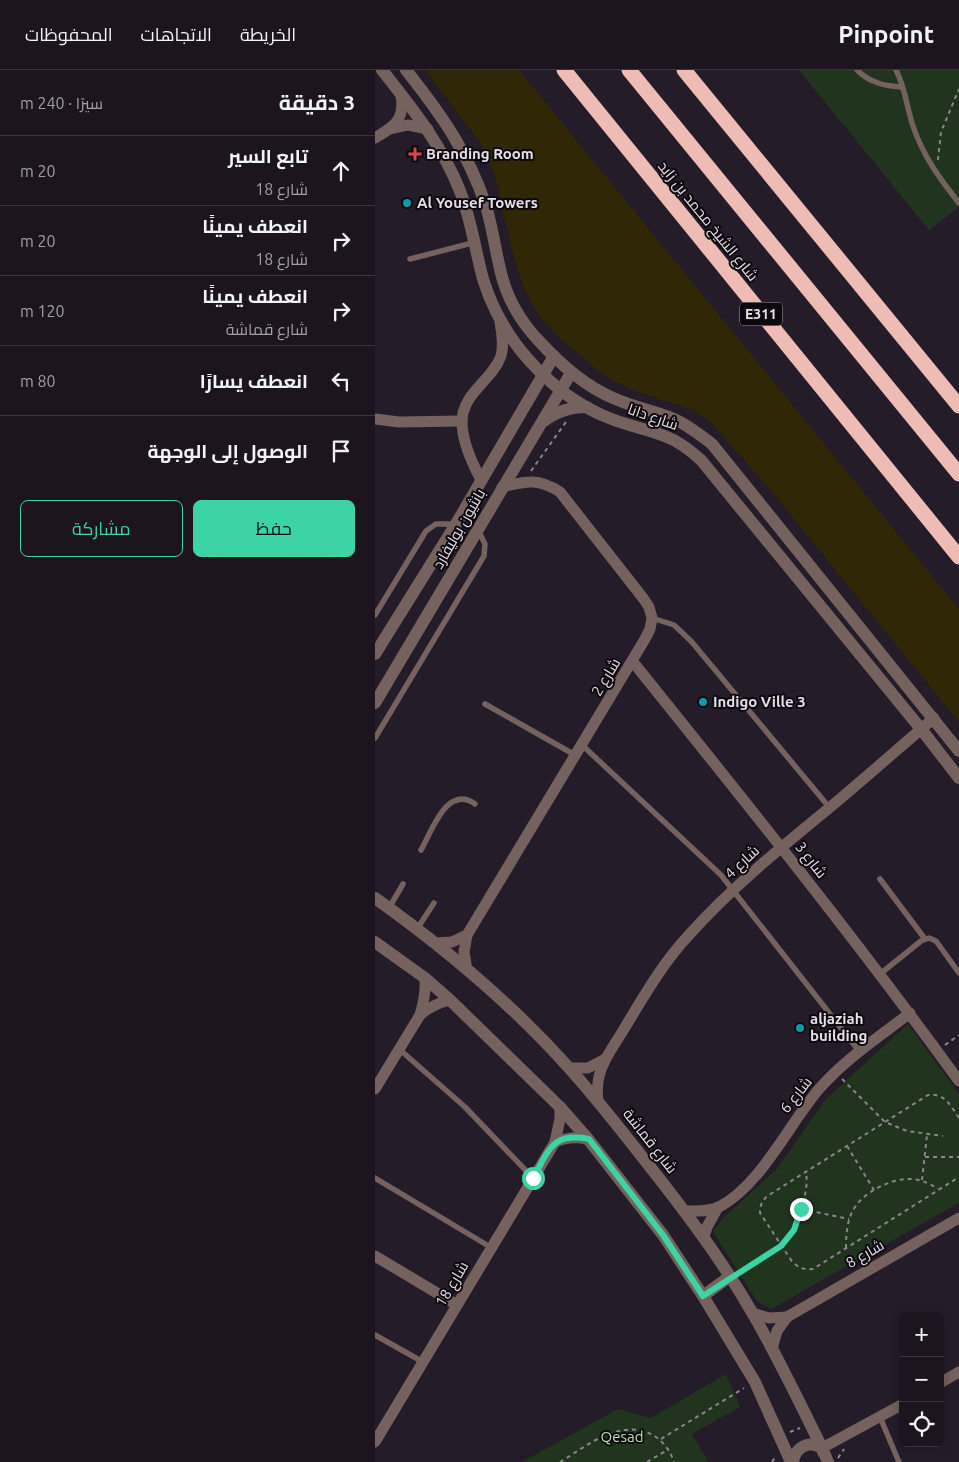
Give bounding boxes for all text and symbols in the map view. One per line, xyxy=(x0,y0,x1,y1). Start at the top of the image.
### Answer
text: Pinpoint xyxy=(838,21,934,48)
text: المحفوظات xyxy=(25,24,113,44)
text: الاتجاهات xyxy=(141,24,212,44)
text: الخريطة xyxy=(240,24,296,44)
text: 3 دقيقة xyxy=(279,90,355,114)
text: سيرًا · 240 m xyxy=(20,94,103,112)
text: تابع السير xyxy=(228,145,308,167)
place label: Branding Room xyxy=(426,145,534,162)
marker: Branding Room xyxy=(408,147,422,161)
icon: ahead xyxy=(327,157,355,185)
street label: شارع الشيخ محمد بن زايد xyxy=(653,157,762,286)
text: 20 m xyxy=(20,162,56,180)
text: شارع 18 xyxy=(255,180,308,198)
place label: Al Yousef Towers xyxy=(417,194,538,211)
marker: Al Yousef Towers xyxy=(401,197,413,209)
text: انعطف يمينًا xyxy=(202,215,308,237)
icon: right xyxy=(327,227,355,255)
text: 20 m xyxy=(20,232,56,250)
text: شارع 18 xyxy=(255,250,308,268)
text: انعطف يمينًا xyxy=(202,285,308,307)
icon: right xyxy=(327,297,355,325)
text: 120 m xyxy=(20,302,65,320)
road number: E311 xyxy=(740,302,782,325)
text: شارع قماشة xyxy=(226,320,308,338)
icon: left xyxy=(327,367,355,395)
text: انعطف يسارًا xyxy=(200,370,308,392)
text: 80 m xyxy=(20,372,56,390)
street label: شارع دانا xyxy=(625,400,681,436)
icon: arrive xyxy=(327,437,355,465)
text: الوصول إلى الوجهة xyxy=(148,440,308,462)
street label: بانثيون بوليفارد xyxy=(429,486,490,573)
button: مشاركة xyxy=(20,500,183,557)
button: حفظ xyxy=(193,500,355,557)
street label: شارع 2 xyxy=(588,655,626,700)
place label: Indigo Ville 3 xyxy=(713,693,806,710)
marker: Indigo Ville 3 xyxy=(697,696,709,708)
street label: شارع 3 xyxy=(790,838,831,883)
street label: شارع 4 xyxy=(721,841,764,884)
place label: aljaziah building xyxy=(810,1010,867,1044)
marker: aljaziah building xyxy=(794,1022,806,1034)
street label: شارع 6 xyxy=(776,1073,817,1118)
street label: شارع قماشة xyxy=(618,1105,681,1178)
route start xyxy=(522,1167,545,1190)
route end xyxy=(790,1198,813,1221)
street label: شارع 8 xyxy=(843,1236,888,1274)
street label: شارع 18 xyxy=(432,1258,474,1311)
map controls xyxy=(899,1312,944,1447)
button: + xyxy=(899,1312,944,1357)
button: − xyxy=(899,1357,944,1402)
button: locate xyxy=(899,1402,944,1447)
park label: Qesad xyxy=(601,1428,643,1445)

